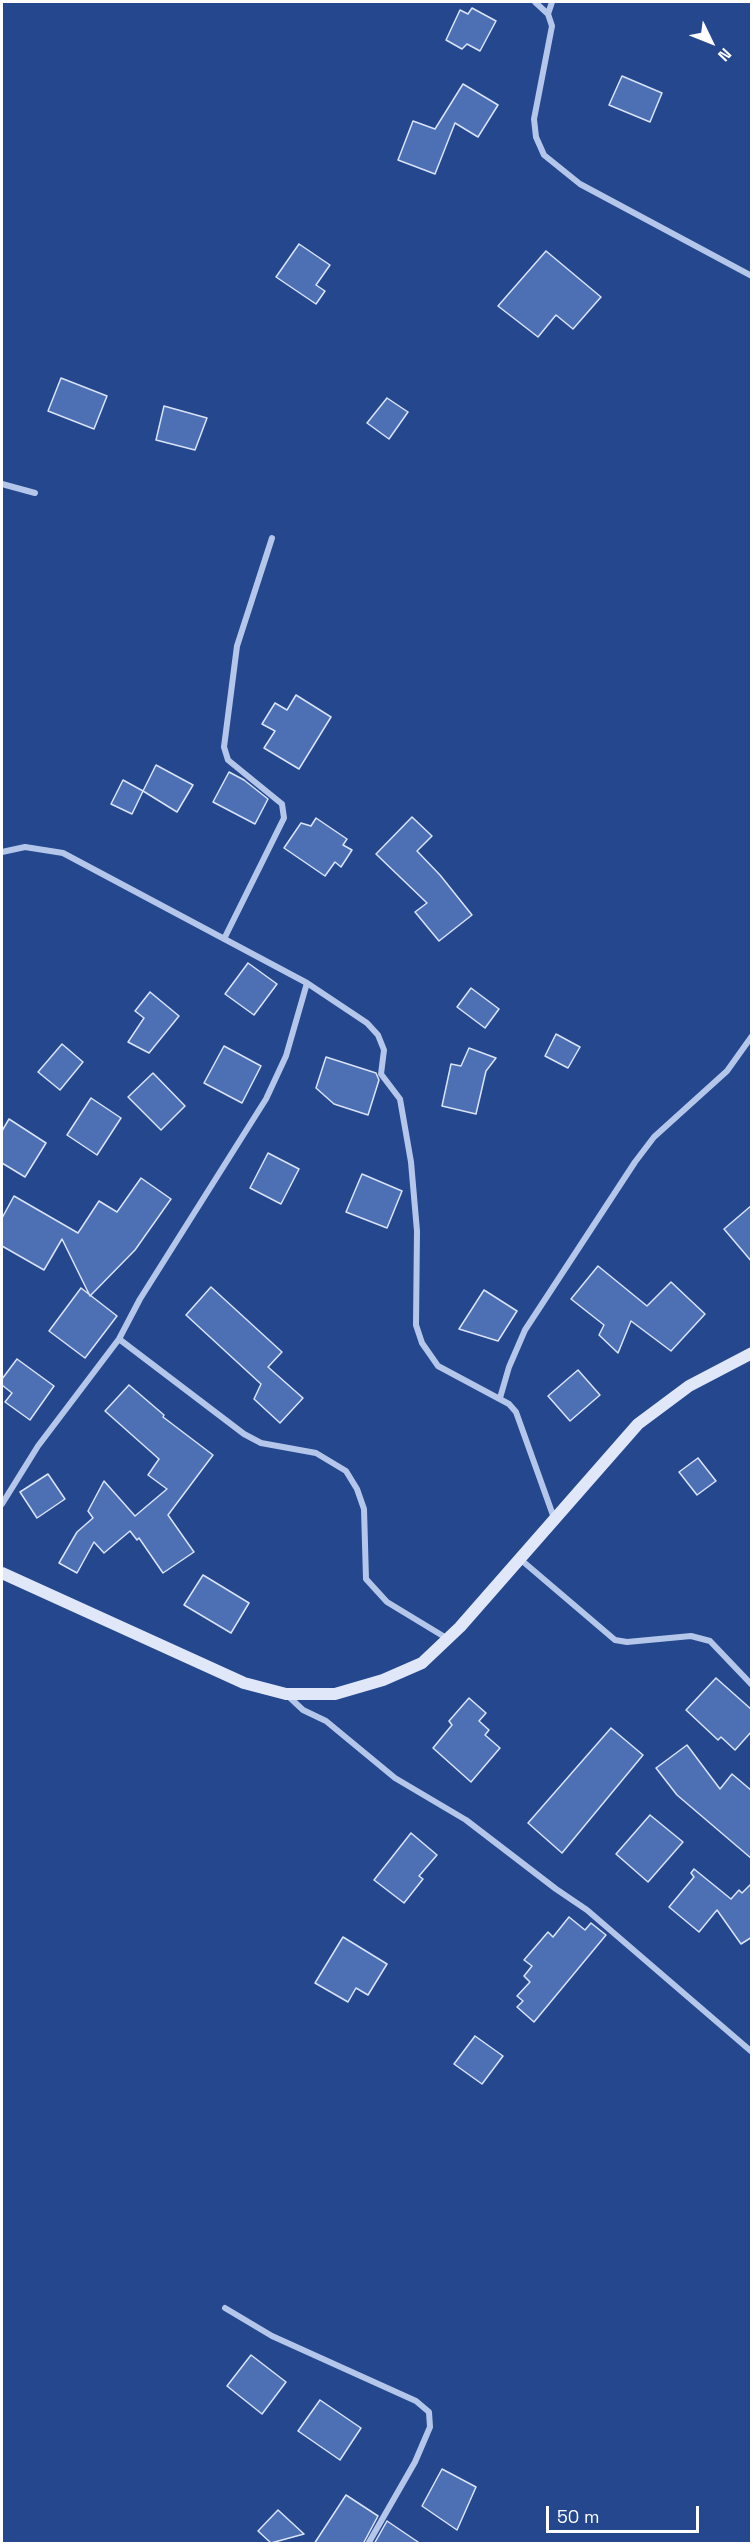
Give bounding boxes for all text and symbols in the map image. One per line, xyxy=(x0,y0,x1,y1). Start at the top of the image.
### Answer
north arrow xyxy=(681,12,741,72)
text: N xyxy=(713,44,736,66)
scale bar xyxy=(549,2494,702,2532)
text: 50 m xyxy=(557,2505,599,2528)

